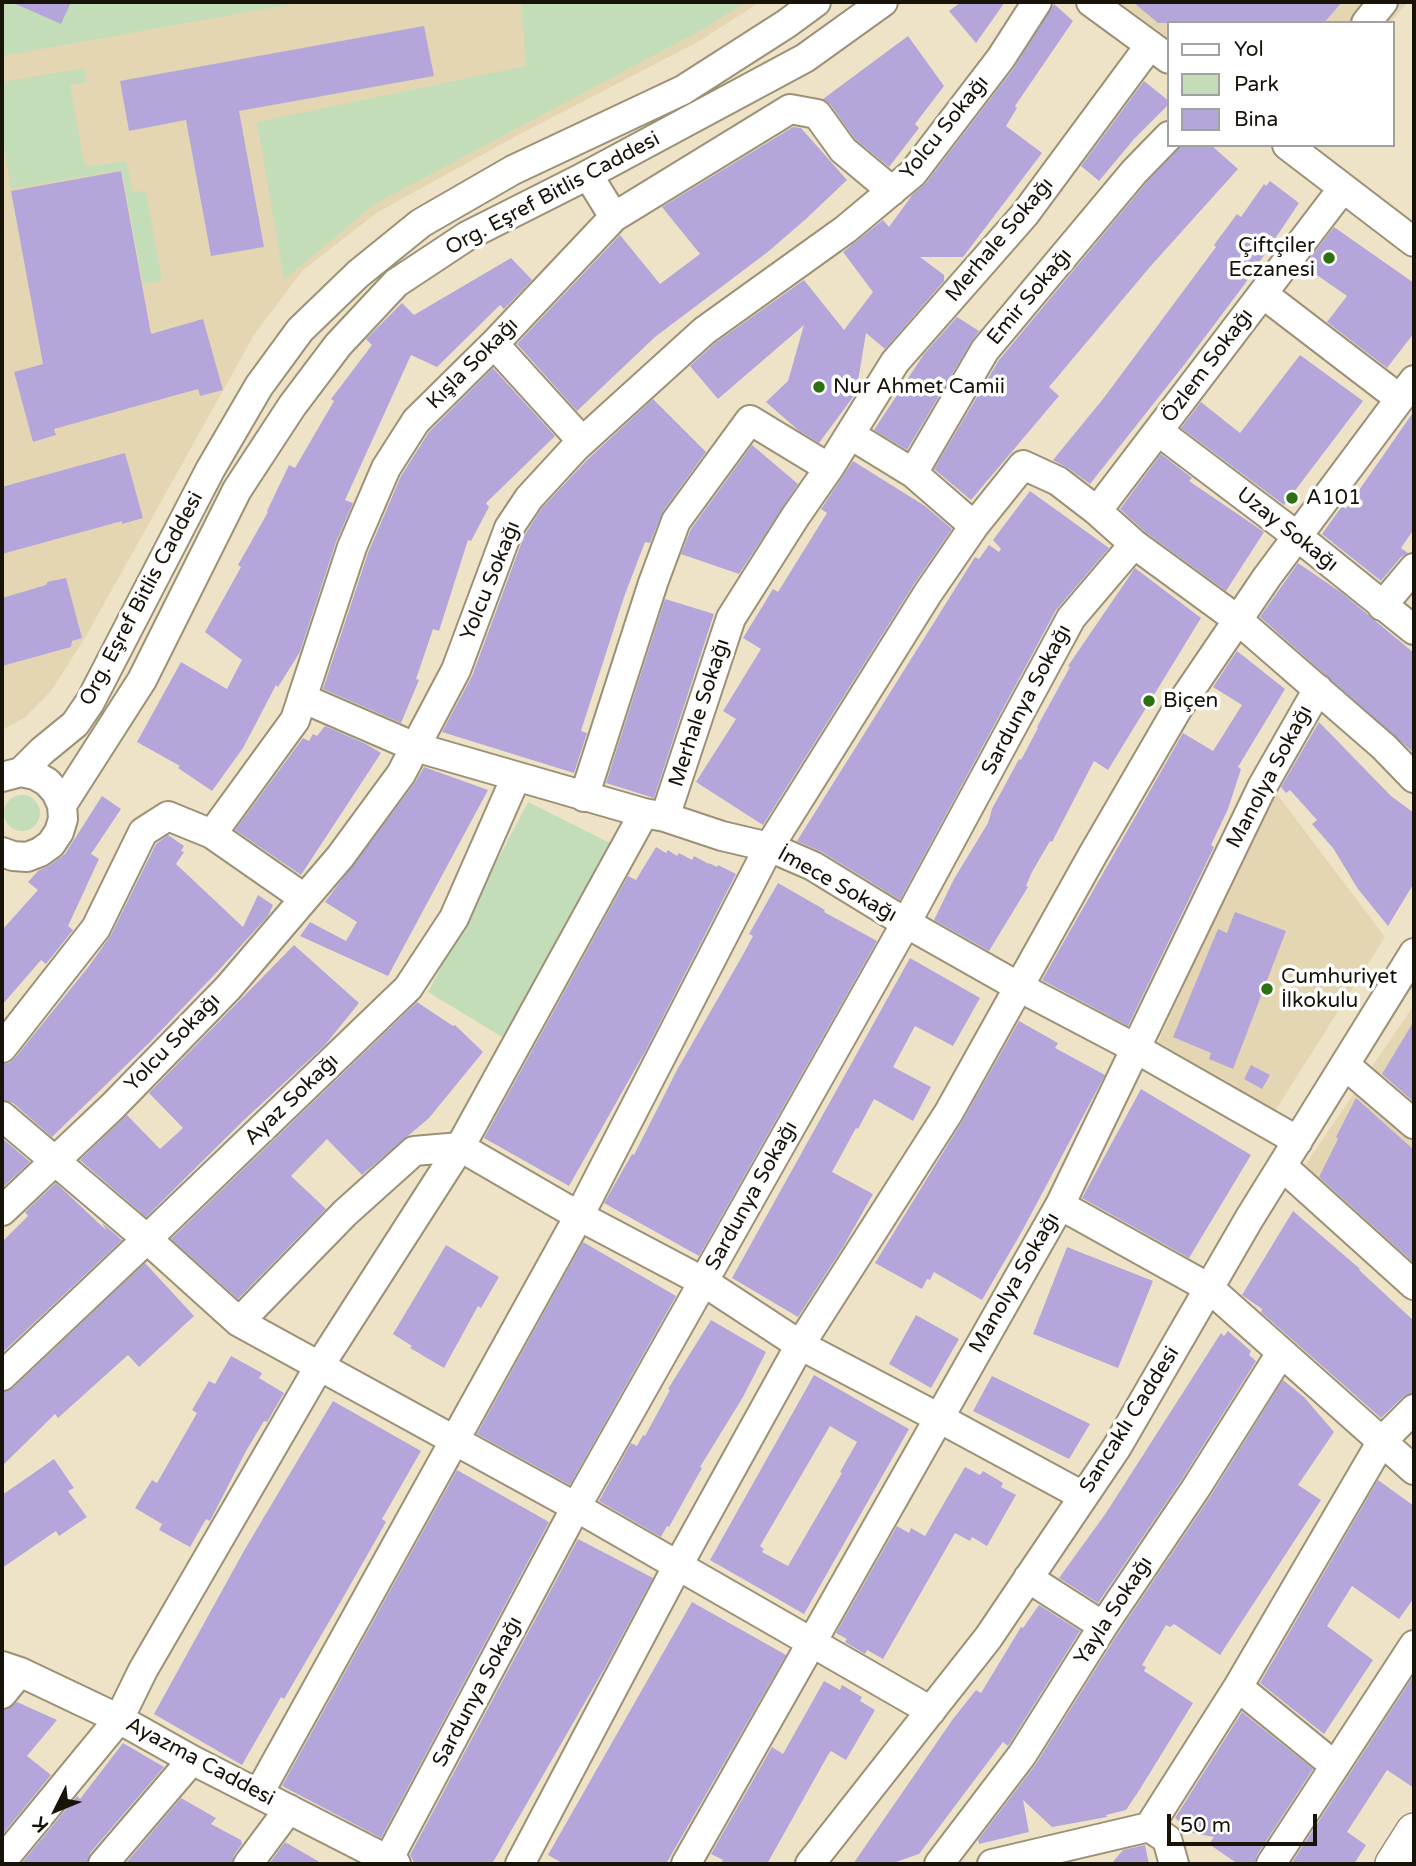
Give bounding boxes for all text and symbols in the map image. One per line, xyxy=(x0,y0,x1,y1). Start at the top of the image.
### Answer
legend xyxy=(1168,21,1395,147)
text: Yol xyxy=(1234,37,1264,62)
street label: Yolcu Sokağı xyxy=(895,71,995,185)
text: Park xyxy=(1234,72,1279,97)
text: Bina xyxy=(1234,107,1278,132)
street label: Org. Eşref Bitlis Caddesi xyxy=(442,127,664,261)
street label: Merhale Sokağı xyxy=(941,173,1059,307)
place label: Çiftçiler Eczanesi xyxy=(1228,233,1315,283)
street label: Emir Sokağı xyxy=(982,244,1078,350)
marker: Çiftçiler Eczanesi xyxy=(1321,250,1337,266)
street label: Özlem Sokağı xyxy=(1157,304,1259,428)
street label: Kışla Sokağı xyxy=(422,313,524,415)
place label: Nur Ahmet Camii xyxy=(833,374,1005,400)
marker: Nur Ahmet Camii xyxy=(811,379,827,395)
street label: Uzay Sokağı xyxy=(1231,483,1343,577)
place label: A101 xyxy=(1306,485,1361,511)
street label: Org. Eşref Bitlis Caddesi xyxy=(75,488,209,710)
marker: A101 xyxy=(1284,490,1300,506)
street label: Yolcu Sokağı xyxy=(456,518,526,644)
street label: Sardunya Sokağı xyxy=(977,620,1077,780)
street label: Merhale Sokağı xyxy=(664,636,736,790)
place label: Biçen xyxy=(1163,688,1218,714)
marker: Biçen xyxy=(1141,693,1157,709)
street label: Manolya Sokağı xyxy=(1222,701,1318,853)
street label: İmece Sokağı xyxy=(773,842,901,928)
place label: Cumhuriyet İlkokulu xyxy=(1281,964,1397,1014)
marker: Cumhuriyet İlkokulu xyxy=(1259,981,1275,997)
street label: Yolcu Sokağı xyxy=(120,989,226,1097)
street label: Ayaz Sokağı xyxy=(240,1049,344,1151)
street label: Sardunya Sokağı xyxy=(701,1117,803,1275)
street label: Manolya Sokağı xyxy=(964,1208,1066,1358)
street label: Sancaklı Caddesi xyxy=(1075,1342,1185,1498)
street label: Yayla Sokağı xyxy=(1070,1552,1158,1670)
street label: Sardunya Sokağı xyxy=(428,1612,528,1772)
street label: Ayazma Caddesi xyxy=(121,1712,279,1812)
north arrow xyxy=(21,1775,91,1845)
scale bar xyxy=(1171,1800,1322,1844)
text: K xyxy=(28,1812,53,1836)
text: 50 m xyxy=(1180,1813,1231,1838)

